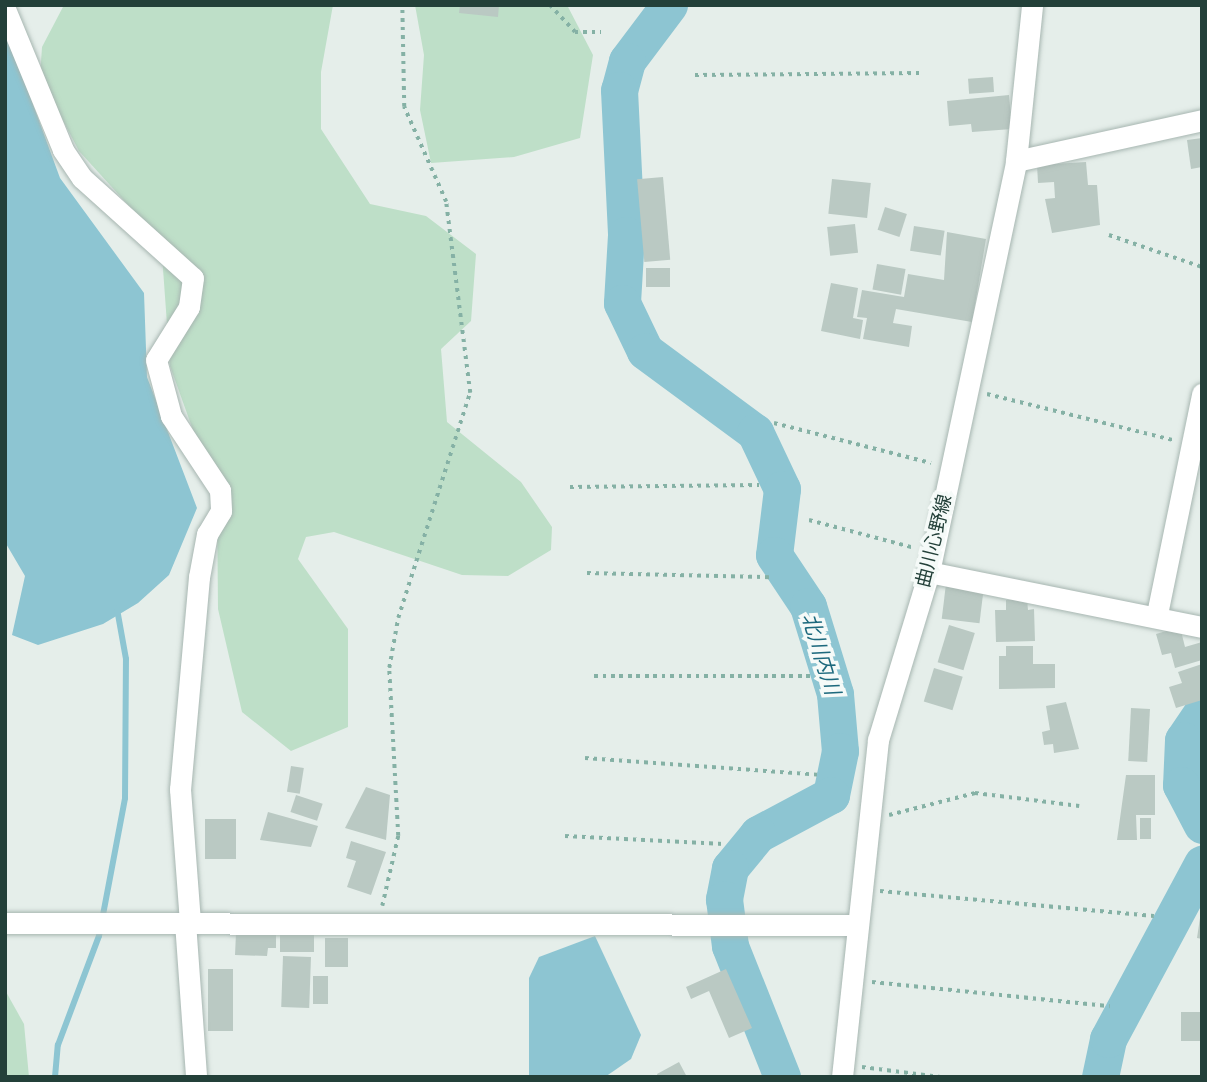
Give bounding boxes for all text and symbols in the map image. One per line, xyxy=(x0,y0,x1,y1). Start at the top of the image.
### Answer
street label: 曲川心野線 xyxy=(911,492,957,590)
water label: 北川内川 xyxy=(797,610,845,698)

